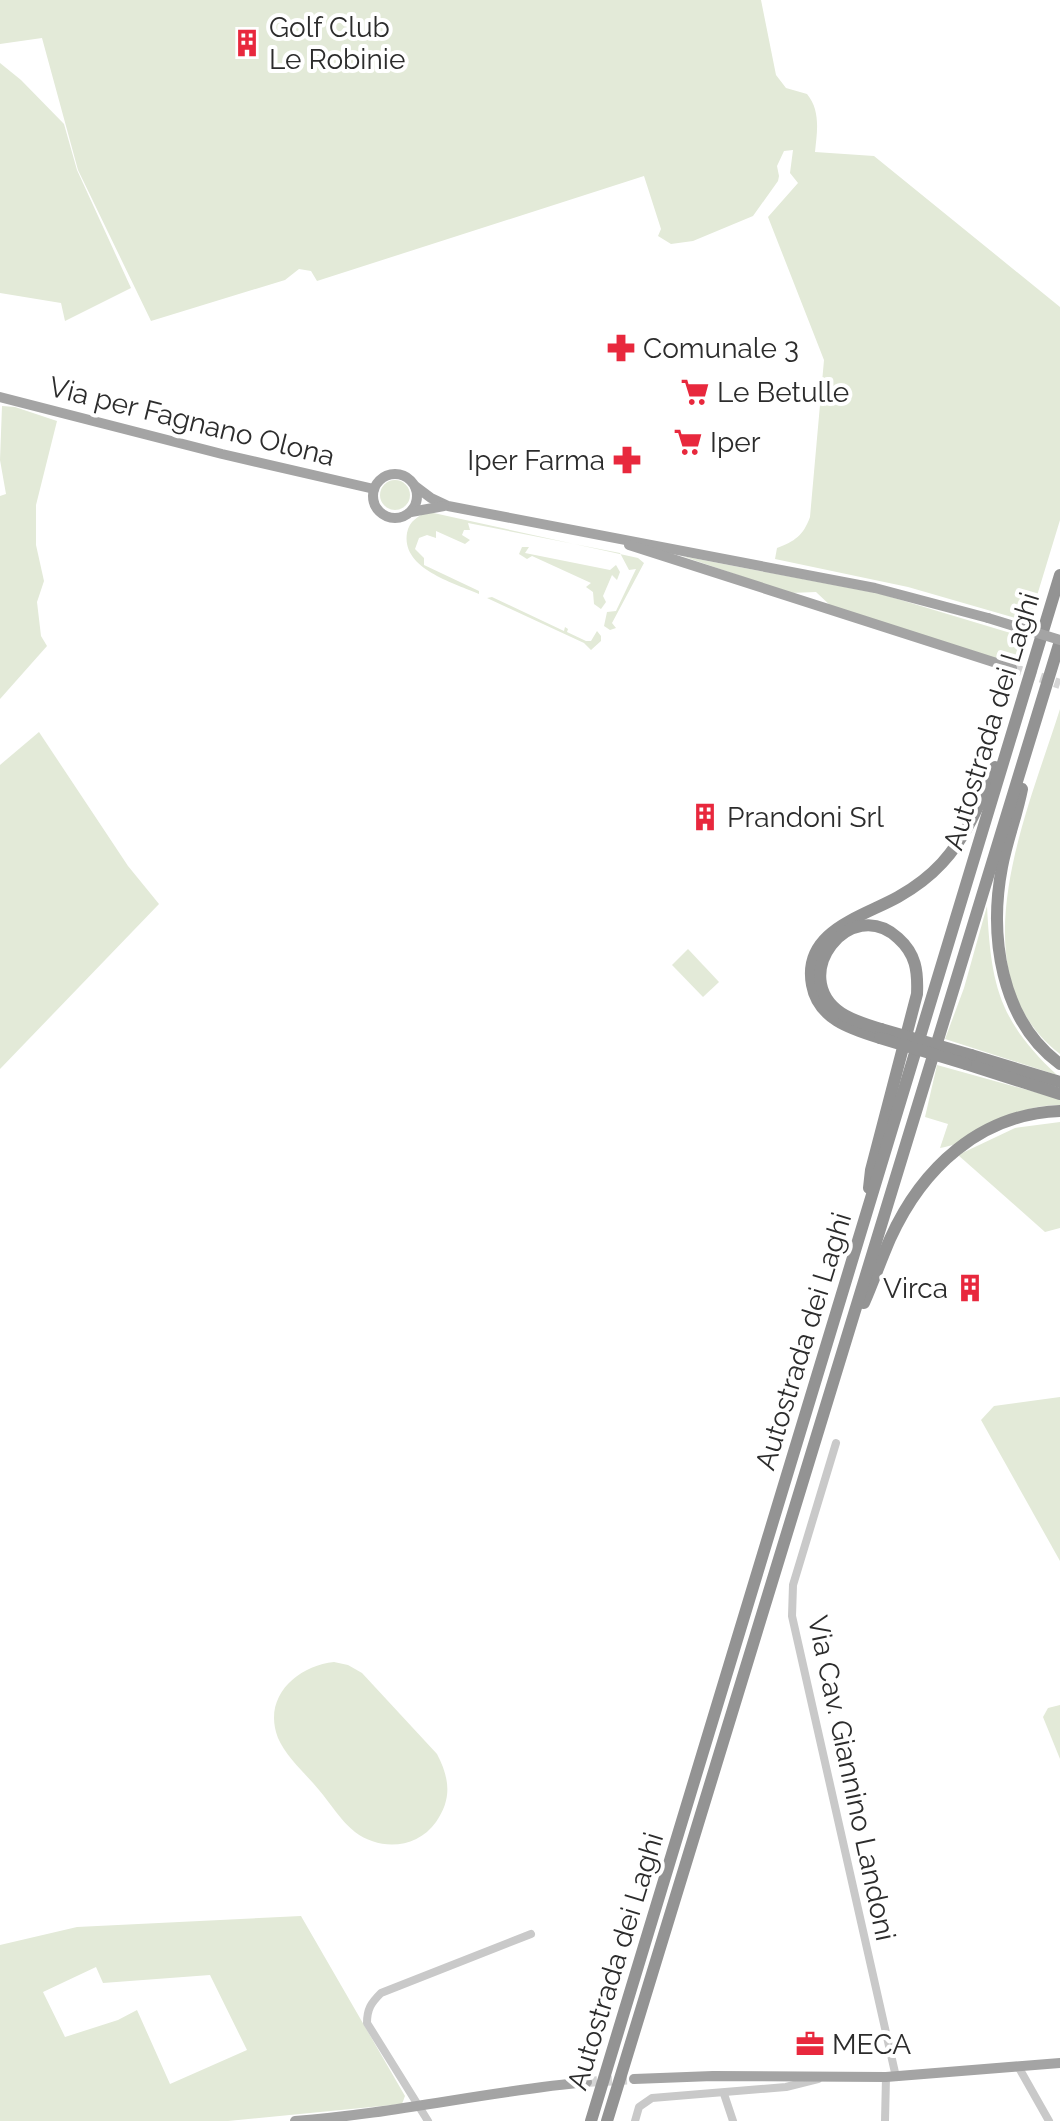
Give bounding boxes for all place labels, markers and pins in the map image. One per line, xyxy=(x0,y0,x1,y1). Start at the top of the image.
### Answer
place label: Golf Club Le Robinie xyxy=(269,11,405,76)
building icon: Golf Club Le Robinie xyxy=(232,28,262,58)
place label: Comunale 3 xyxy=(643,332,799,365)
pharmacy icon: Comunale 3 xyxy=(606,333,636,363)
place label: Le Betulle xyxy=(717,376,849,409)
supermarket icon: Le Betulle xyxy=(680,377,710,407)
place label: Iper xyxy=(710,426,761,459)
supermarket icon: Iper xyxy=(673,427,703,457)
place label: Iper Farma xyxy=(467,444,605,477)
pharmacy icon: Iper Farma xyxy=(612,445,642,475)
place label: Prandoni Srl xyxy=(727,801,884,834)
building icon: Prandoni Srl xyxy=(690,802,720,832)
place label: Virca xyxy=(883,1272,948,1305)
building icon: Virca xyxy=(955,1273,985,1303)
place label: MECA xyxy=(832,2028,911,2061)
office icon: MECA xyxy=(795,2029,825,2059)

